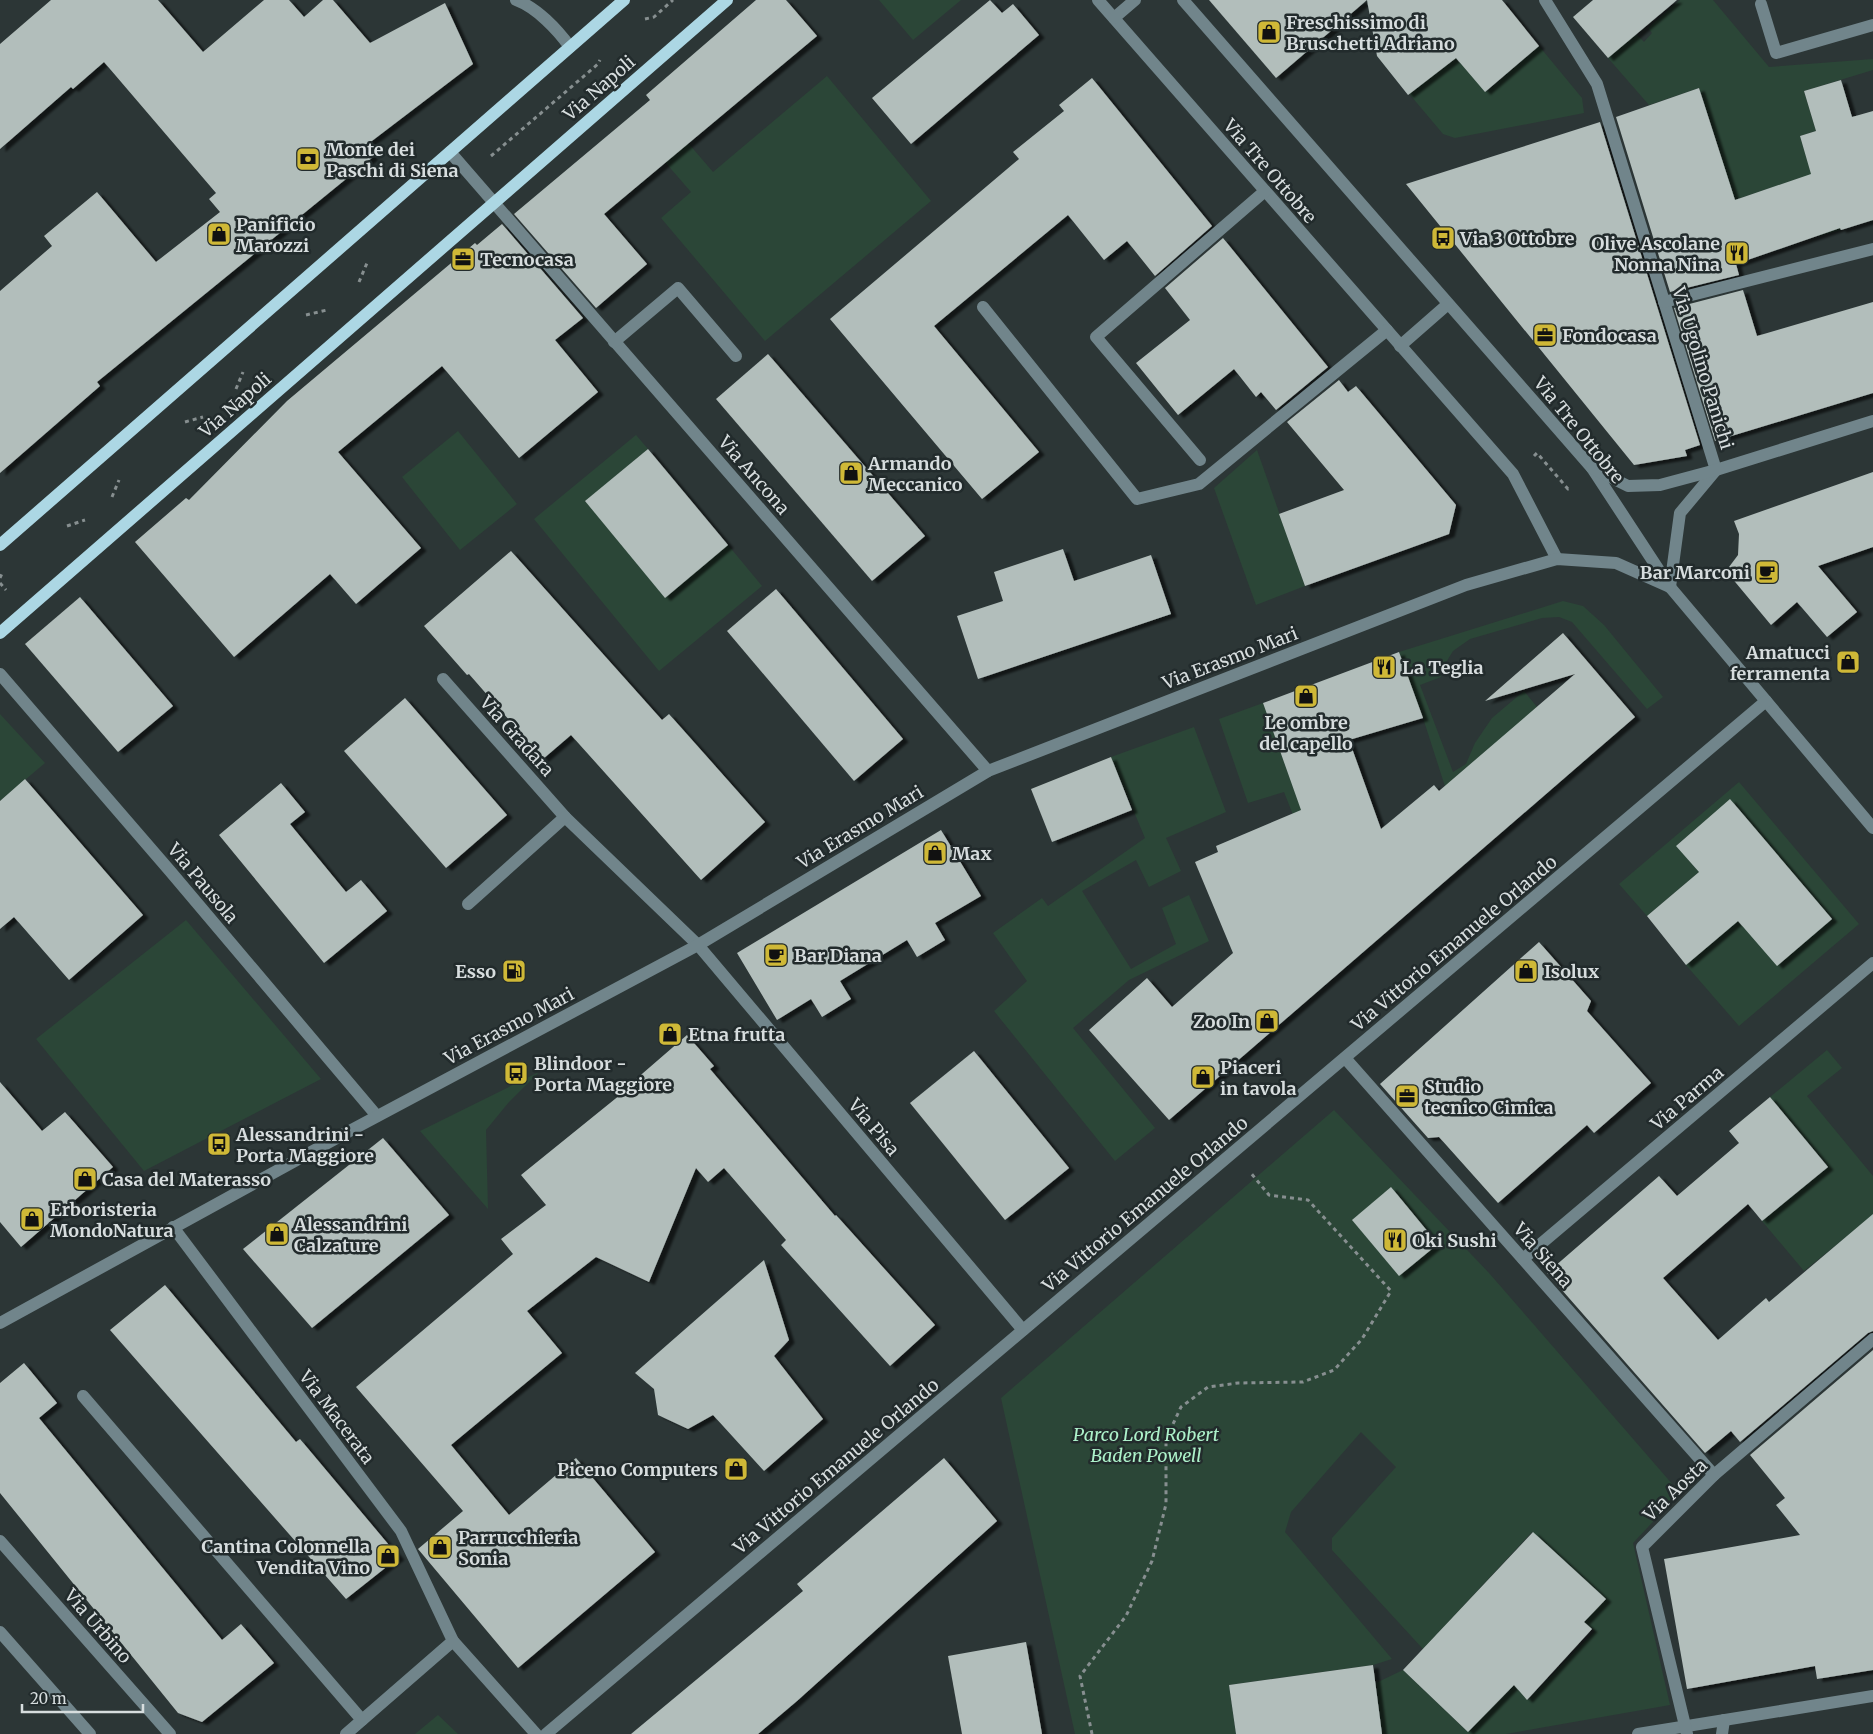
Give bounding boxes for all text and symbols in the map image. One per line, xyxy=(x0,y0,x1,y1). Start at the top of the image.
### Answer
place label: Freschissimo di Bruschetti Adriano xyxy=(1286,11,1455,55)
shop icon: Freschissimo di Bruschetti Adriano xyxy=(1256,19,1282,45)
street label: Via Napoli xyxy=(557,50,640,126)
street label: Via Tre Ottobre xyxy=(1218,113,1322,228)
place label: Monte dei Paschi di Siena xyxy=(326,138,459,182)
bank icon: Monte dei Paschi di Siena xyxy=(295,146,321,172)
place label: Panificio Marozzi xyxy=(236,213,316,257)
shop icon: Panificio Marozzi xyxy=(206,221,232,247)
bus stop icon: Via 3 Ottobre xyxy=(1430,225,1456,251)
place label: Via 3 Ottobre xyxy=(1459,227,1575,250)
place label: Olive Ascolane Nonna Nina xyxy=(1591,232,1720,276)
restaurant icon: Olive Ascolane Nonna Nina xyxy=(1724,240,1750,266)
office icon: Tecnocasa xyxy=(450,246,476,272)
place label: Tecnocasa xyxy=(480,248,574,271)
street label: Via Ugolino Panichi xyxy=(1667,283,1739,452)
office icon: Fondocasa xyxy=(1532,322,1558,348)
place label: Fondocasa xyxy=(1562,324,1657,347)
street label: Via Napoli xyxy=(193,367,276,443)
street label: Via Tre Ottobre xyxy=(1528,371,1629,488)
street label: Via Ancona xyxy=(713,430,795,520)
place label: Armando Meccanico xyxy=(867,452,963,496)
shop icon: Armando Meccanico xyxy=(838,460,864,486)
cafe icon: Bar Marconi xyxy=(1754,559,1780,585)
place label: Bar Marconi xyxy=(1640,561,1750,584)
street label: Via Erasmo Mari xyxy=(1158,622,1301,695)
place label: Amatucci ferramenta xyxy=(1730,641,1830,685)
shop icon: Amatucci ferramenta xyxy=(1835,649,1861,675)
restaurant icon: La Teglia xyxy=(1371,654,1397,680)
place label: La Teglia xyxy=(1402,656,1484,679)
shop icon: Le ombre del capello xyxy=(1293,683,1319,709)
street label: Via Gradara xyxy=(474,690,559,781)
place label: Le ombre del capello xyxy=(1259,711,1353,755)
street label: Via Erasmo Mari xyxy=(792,780,928,874)
street label: Via Pausola xyxy=(162,837,244,928)
shop icon: Max xyxy=(922,840,948,866)
place label: Max xyxy=(952,842,992,865)
street label: Via Vittorio Emanuele Orlando xyxy=(1346,850,1562,1036)
cafe icon: Bar Diana xyxy=(763,942,789,968)
place label: Bar Diana xyxy=(794,944,882,967)
fuel station icon: Esso xyxy=(501,958,527,984)
shop icon: Isolux xyxy=(1513,958,1539,984)
place label: Esso xyxy=(455,960,496,983)
place label: Isolux xyxy=(1544,960,1599,983)
street label: Via Erasmo Mari xyxy=(439,982,578,1070)
shop icon: Zoo In xyxy=(1254,1008,1280,1034)
place label: Zoo In xyxy=(1193,1010,1250,1033)
shop icon: Etna frutta xyxy=(657,1021,683,1047)
place label: Etna frutta xyxy=(688,1023,785,1046)
place label: Blindoor - Porta Maggiore xyxy=(534,1052,672,1096)
place label: Piaceri in tavola xyxy=(1220,1056,1296,1100)
bus stop icon: Blindoor - Porta Maggiore xyxy=(503,1060,529,1086)
street label: Via Parma xyxy=(1645,1061,1728,1136)
shop icon: Piaceri in tavola xyxy=(1190,1064,1216,1090)
place label: Studio tecnico Cimica xyxy=(1424,1075,1554,1119)
office icon: Studio tecnico Cimica xyxy=(1394,1083,1420,1109)
street label: Via Pisa xyxy=(843,1093,905,1161)
street label: Via Vittorio Emanuele Orlando xyxy=(1037,1111,1253,1297)
place label: Alessandrini - Porta Maggiore xyxy=(235,1123,374,1167)
bus stop icon: Alessandrini - Porta Maggiore xyxy=(206,1131,232,1157)
shop icon: Casa del Materasso xyxy=(72,1166,98,1192)
place label: Casa del Materasso xyxy=(102,1168,271,1191)
place label: Erboristeria MondoNatura xyxy=(50,1198,174,1242)
shop icon: Erboristeria MondoNatura xyxy=(19,1206,45,1232)
place label: Alessandrini Calzature xyxy=(293,1213,408,1257)
street label: Via Siena xyxy=(1508,1217,1578,1293)
shop icon: Alessandrini Calzature xyxy=(264,1221,290,1247)
restaurant icon: Oki Sushi xyxy=(1382,1227,1408,1253)
place label: Oki Sushi xyxy=(1412,1229,1497,1252)
street label: Via Macerata xyxy=(294,1365,380,1469)
street label: Via Vittorio Emanuele Orlando xyxy=(728,1373,944,1559)
park label: Parco Lord Robert Baden Powell xyxy=(1073,1423,1220,1467)
street label: Via Aosta xyxy=(1637,1454,1712,1527)
shop icon: Piceno Computers xyxy=(723,1456,749,1482)
place label: Piceno Computers xyxy=(557,1458,718,1481)
place label: Parrucchieria Sonia xyxy=(458,1526,578,1570)
shop icon: Parrucchieria Sonia xyxy=(427,1534,453,1560)
place label: Cantina Colonnella Vendita Vino xyxy=(201,1535,370,1579)
shop icon: Cantina Colonnella Vendita Vino xyxy=(375,1543,401,1569)
street label: Via Urbino xyxy=(59,1583,137,1668)
scale bar xyxy=(22,1682,144,1714)
text: 20 m xyxy=(30,1689,67,1708)

